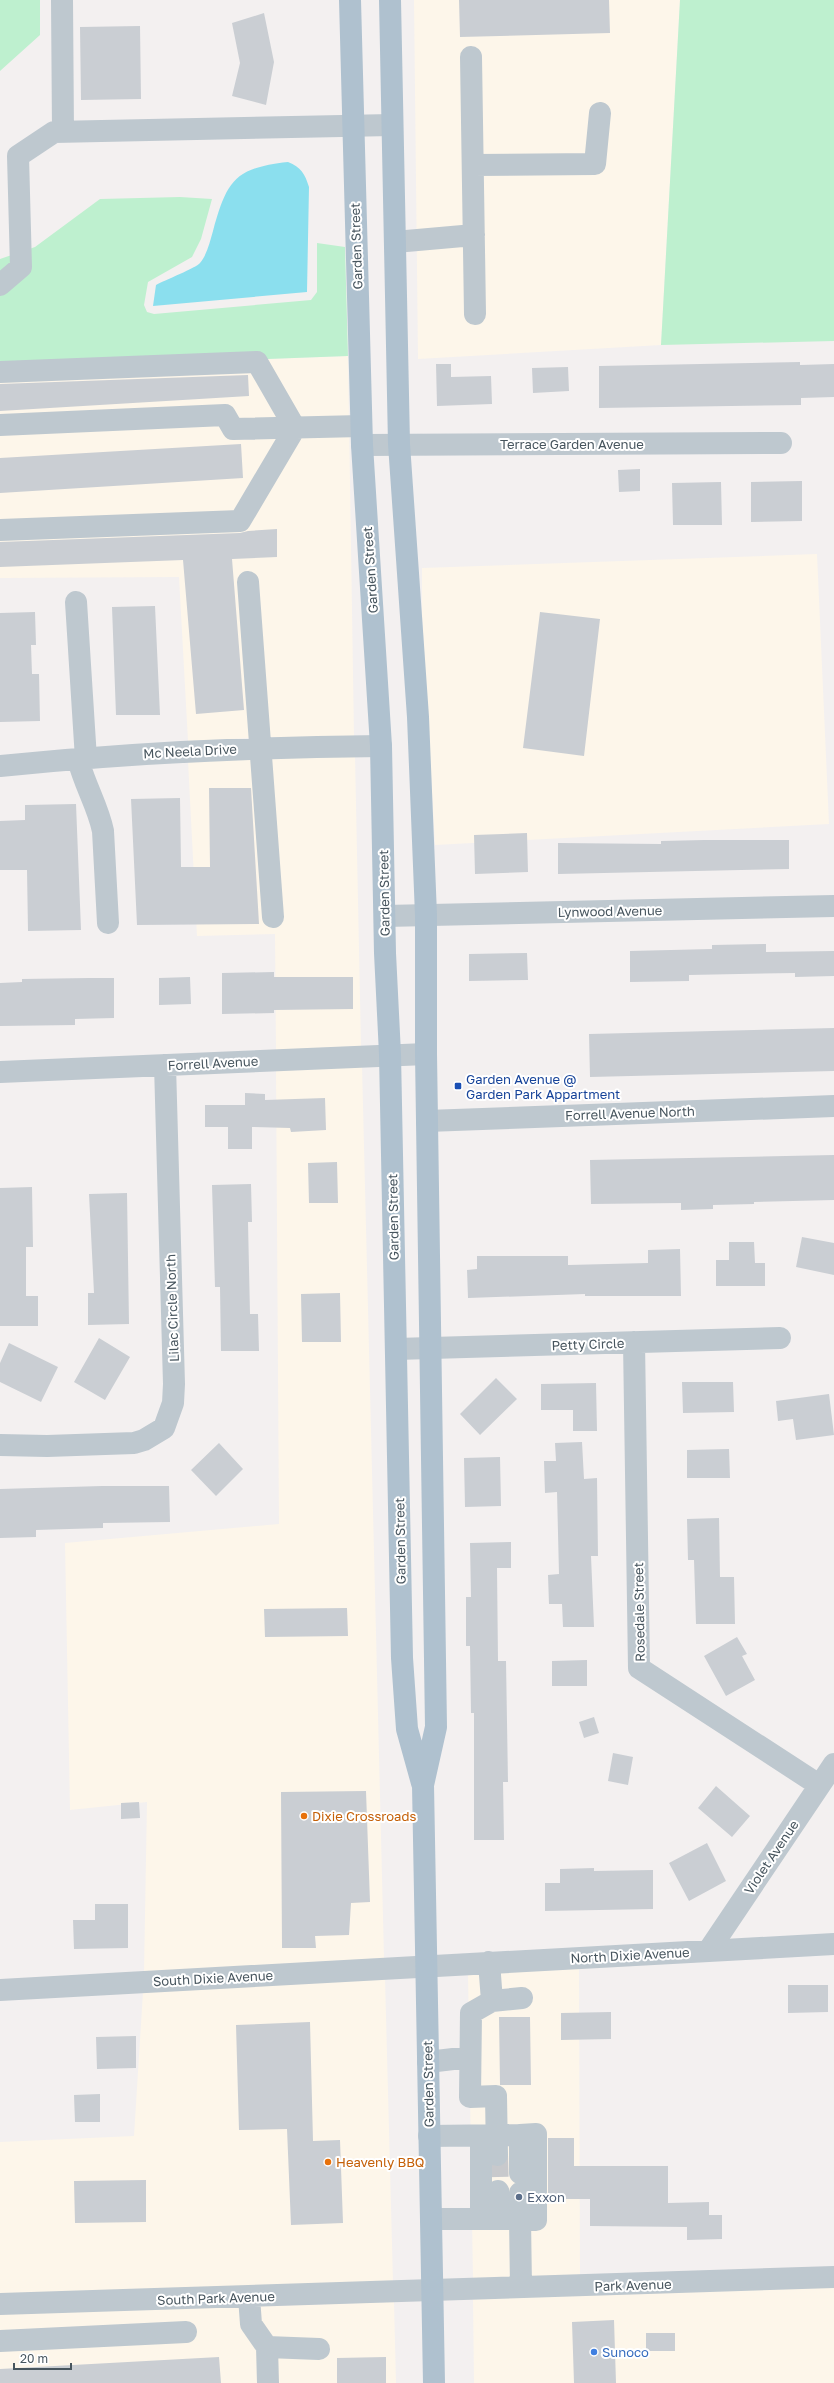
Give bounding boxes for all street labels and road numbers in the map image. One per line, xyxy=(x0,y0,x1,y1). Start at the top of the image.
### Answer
street label: Garden Street xyxy=(346,202,366,290)
street label: Terrace Garden Avenue xyxy=(500,436,644,452)
street label: Garden Street xyxy=(359,526,381,614)
street label: Mc Neela Drive xyxy=(143,741,237,761)
street label: Garden Street xyxy=(375,850,393,936)
street label: Lynwood Avenue xyxy=(558,902,662,920)
street label: Forrell Avenue xyxy=(167,1053,259,1073)
street label: Forrell Avenue North xyxy=(565,1103,695,1123)
street label: Garden Street xyxy=(384,1174,402,1260)
street label: Lilac Circle North xyxy=(162,1254,182,1362)
street label: Petty Circle xyxy=(551,1335,625,1353)
street label: Garden Street xyxy=(391,1498,409,1584)
street label: Rosedale Street xyxy=(630,1562,648,1662)
street label: Violet Avenue xyxy=(740,1817,802,1897)
street label: North Dixie Avenue xyxy=(570,1944,690,1966)
street label: South Dixie Avenue xyxy=(152,1967,274,1989)
street label: Garden Street xyxy=(419,2041,437,2127)
street label: Park Avenue xyxy=(594,2276,672,2294)
street label: South Park Avenue xyxy=(157,2288,275,2308)

